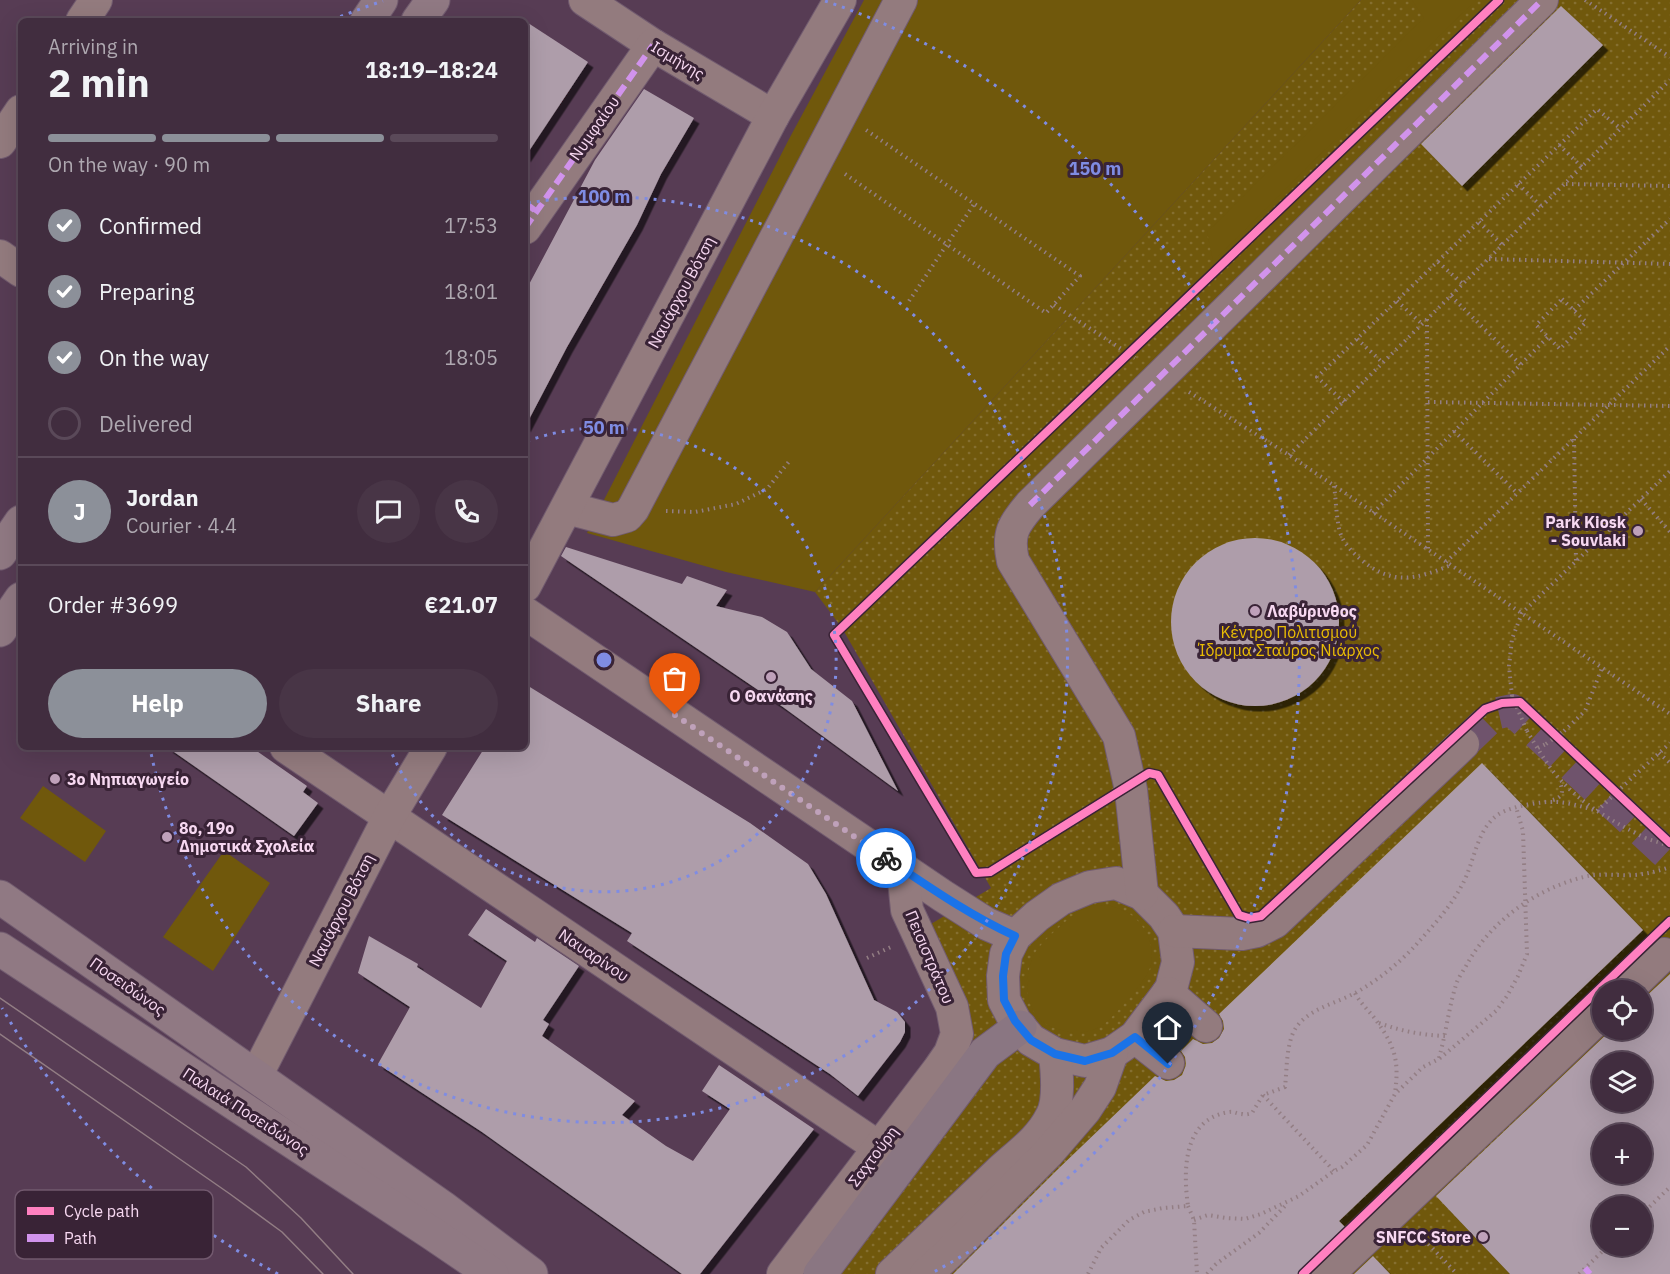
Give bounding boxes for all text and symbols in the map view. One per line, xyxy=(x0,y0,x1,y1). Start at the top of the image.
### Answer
text: Arriving in xyxy=(48,33,138,60)
street label: Ισμήνης xyxy=(648,36,709,84)
text: 18:19–18:24 xyxy=(365,55,498,84)
text: 2 min xyxy=(48,57,150,108)
street label: Νυμφαίου xyxy=(565,92,623,164)
text: On the way · 90 m xyxy=(48,151,210,178)
text: 150 m xyxy=(1069,157,1121,180)
text: 100 m xyxy=(578,185,630,208)
icon: check xyxy=(48,209,81,242)
text: Confirmed xyxy=(99,211,202,240)
text: 17:53 xyxy=(444,212,498,239)
street label: Ναυάρχου Βότση xyxy=(643,233,719,351)
icon: check xyxy=(48,275,81,308)
text: Preparing xyxy=(99,277,194,306)
text: 18:01 xyxy=(444,278,498,305)
icon: check xyxy=(48,341,81,374)
text: On the way xyxy=(99,343,209,372)
text: 18:05 xyxy=(444,344,498,371)
text: Delivered xyxy=(99,409,193,438)
text: 50 m xyxy=(583,416,625,439)
button: chat xyxy=(357,480,420,543)
button: phone xyxy=(435,480,498,543)
text: Jordan xyxy=(126,483,199,512)
text: J xyxy=(73,497,86,526)
text: Courier · 4.4 xyxy=(126,512,237,539)
place label: Park Kiosk - Souvlaki xyxy=(1545,512,1627,550)
marker: Park Kiosk - Souvlaki xyxy=(1631,524,1645,538)
text: Order #3699 xyxy=(48,590,178,619)
text: €21.07 xyxy=(425,590,498,619)
place label: Λαβύρινθος xyxy=(1267,601,1357,621)
marker: Λαβύρινθος xyxy=(1248,604,1262,618)
park label: Κέντρο Πολιτισμού Ίδρυμα Σταύρος Νιάρχος xyxy=(1197,622,1380,660)
centre of rings xyxy=(594,650,614,670)
pin xyxy=(649,653,700,715)
icon: bag xyxy=(658,662,691,695)
button: Help xyxy=(48,669,267,738)
button: Share xyxy=(279,669,498,738)
marker: Ο Θανάσης xyxy=(764,670,778,684)
place label: Ο Θανάσης xyxy=(729,686,813,706)
place label: 3ο Νηπιαγωγείο xyxy=(67,769,189,789)
marker: 3ο Νηπιαγωγείο xyxy=(48,772,62,786)
place label: 8ο, 19ο Δημοτικά Σχολεία xyxy=(179,818,315,856)
courier xyxy=(856,828,916,888)
marker: 8ο, 19ο Δημοτικά Σχολεία xyxy=(160,830,174,844)
icon: bike xyxy=(870,842,903,875)
street label: Ναυάρχου Βότση xyxy=(304,850,378,970)
street label: Πεισιστράτου xyxy=(901,907,959,1007)
street label: Ναυαρίνου xyxy=(555,924,633,986)
street label: Ποσειδώνος xyxy=(86,953,170,1020)
map controls xyxy=(1592,980,1652,1256)
button: locate xyxy=(1592,980,1652,1040)
pin xyxy=(1142,1002,1193,1064)
icon: home xyxy=(1151,1011,1184,1044)
button: layers xyxy=(1592,1052,1652,1112)
street label: Παλαιά Ποσειδώνος xyxy=(179,1063,313,1159)
street label: Σαχτούρη xyxy=(844,1122,902,1190)
button: + xyxy=(1592,1124,1652,1184)
legend xyxy=(15,1190,213,1259)
button: − xyxy=(1592,1196,1652,1256)
text: Cycle path xyxy=(64,1201,139,1221)
place label: SNFCC Store xyxy=(1376,1227,1471,1247)
text: Path xyxy=(64,1228,97,1248)
marker: SNFCC Store xyxy=(1476,1230,1490,1244)

